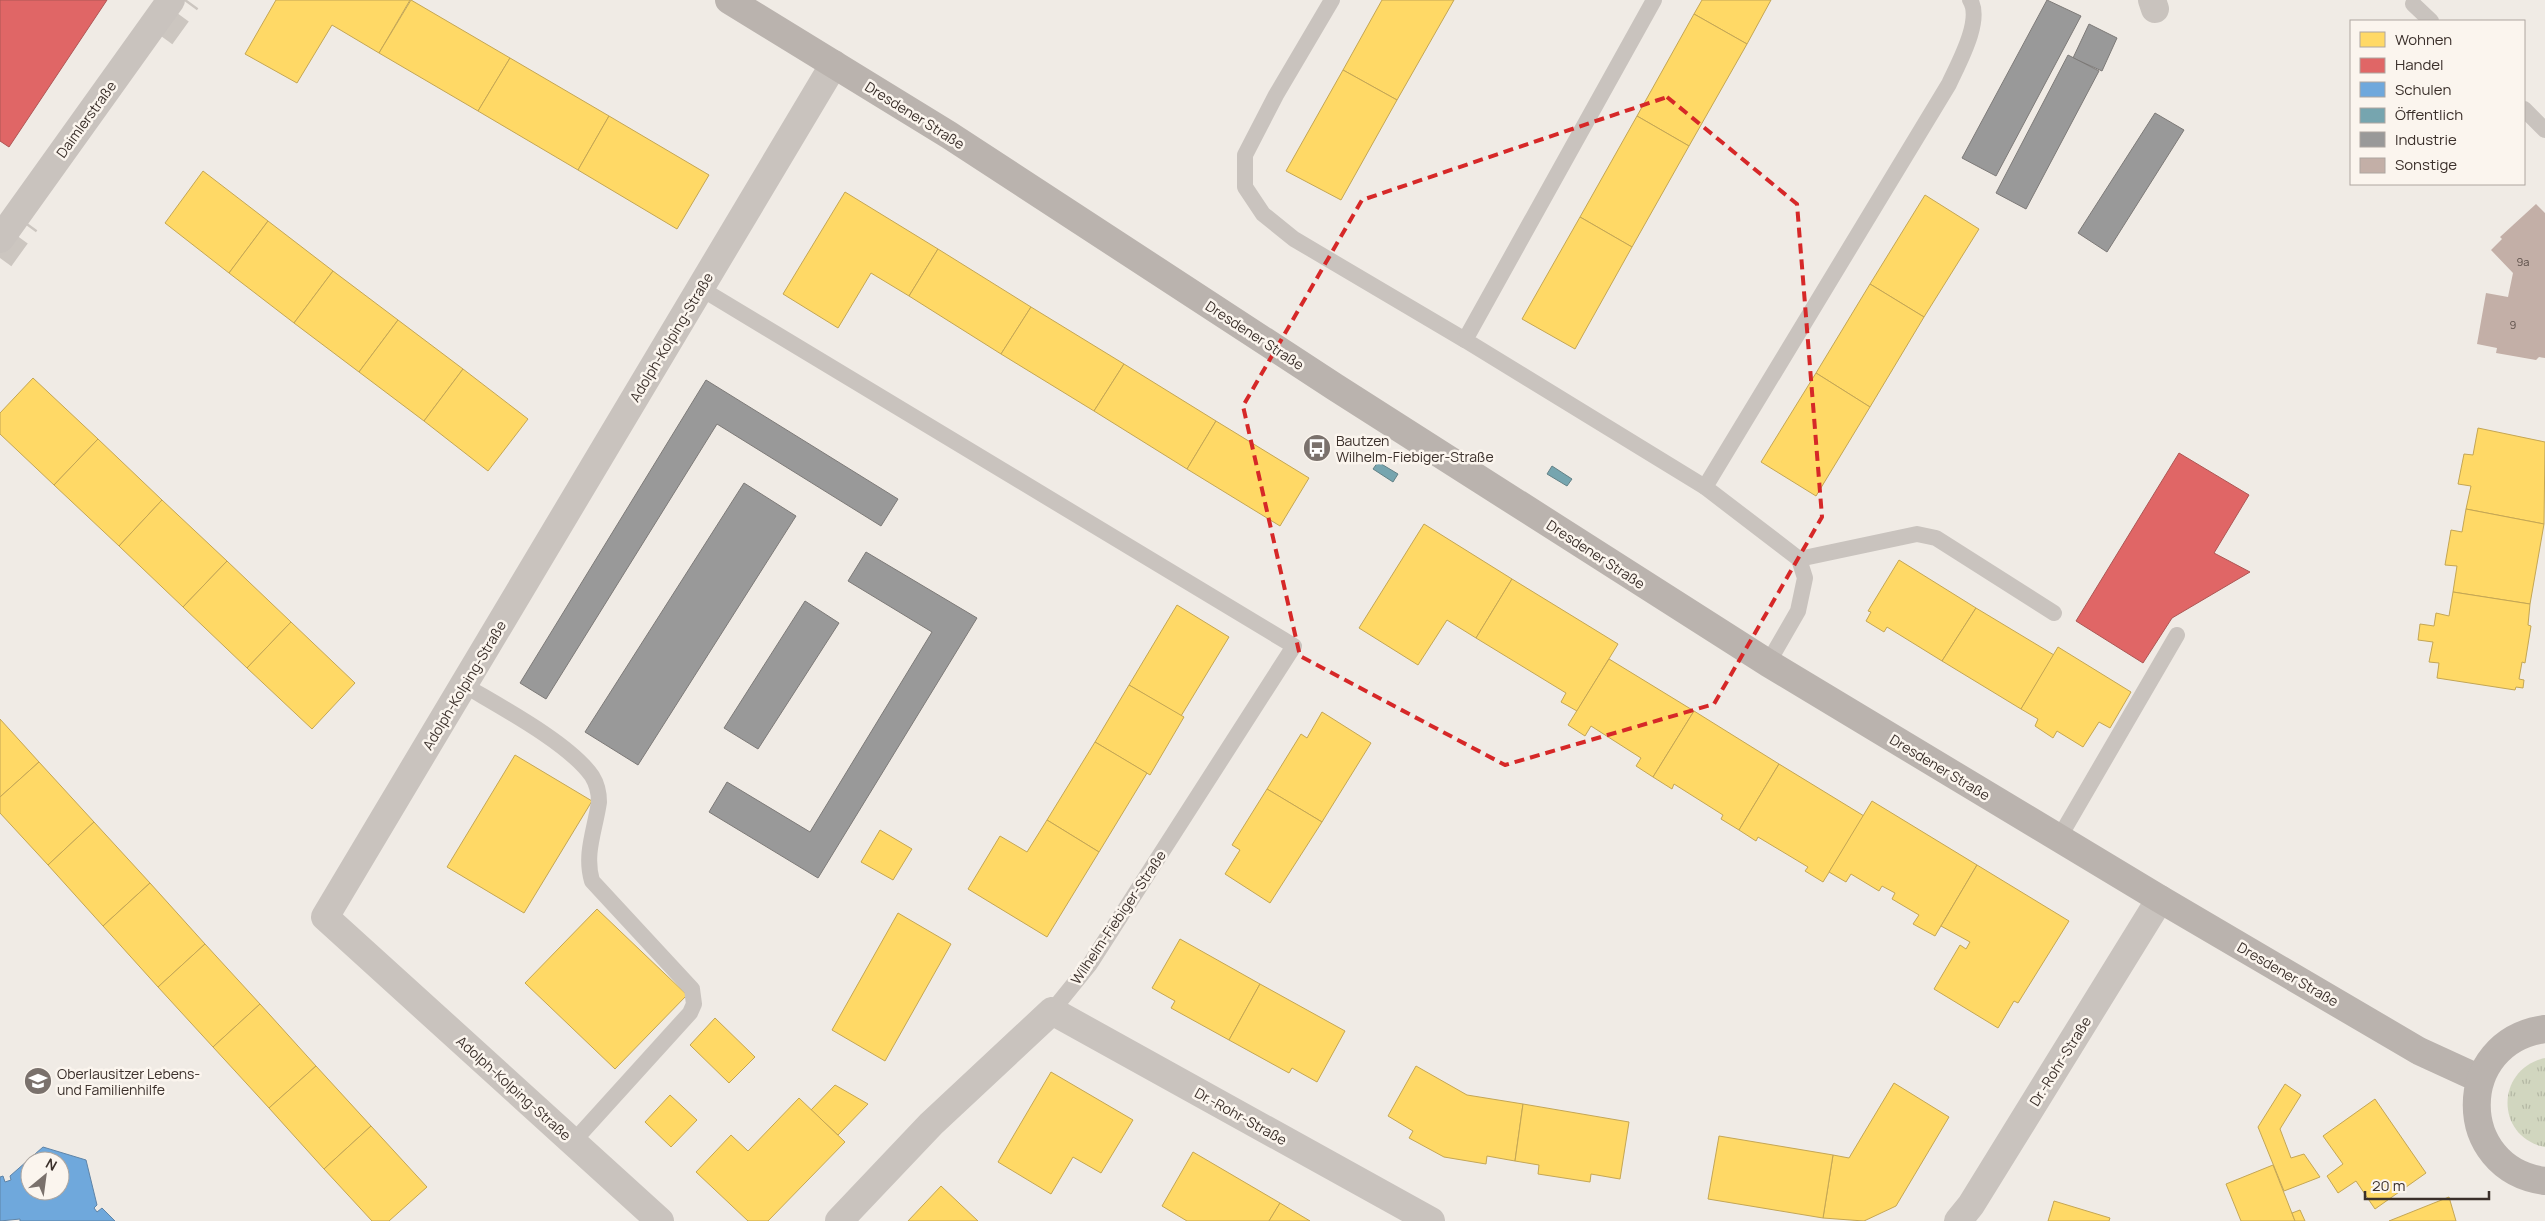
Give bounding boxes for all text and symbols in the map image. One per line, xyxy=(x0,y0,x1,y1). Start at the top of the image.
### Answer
legend xyxy=(2350,20,2525,185)
text: Wohnen xyxy=(2395,29,2452,50)
text: Handel xyxy=(2395,54,2444,75)
street label: Daimlerstraße xyxy=(52,77,120,161)
street label: Dresdener Straße xyxy=(862,77,968,153)
text: Schulen xyxy=(2395,79,2451,100)
text: Öffentlich xyxy=(2395,104,2463,125)
text: Industrie xyxy=(2395,129,2457,150)
text: Sonstige xyxy=(2395,154,2457,175)
house number: 9a xyxy=(2517,254,2529,269)
street label: Adolph-Kolping-Straße xyxy=(625,269,717,405)
street label: Dresdener Straße xyxy=(1202,296,1308,374)
house number: 9 xyxy=(2510,317,2517,332)
place label: Bautzen Wilhelm-Fiebiger-Straße xyxy=(1336,431,1494,466)
bus stop icon: Bautzen Wilhelm-Fiebiger-Straße xyxy=(1302,433,1332,463)
street label: Dresdener Straße xyxy=(1543,515,1649,593)
street label: Adolph-Kolping-Straße xyxy=(418,617,510,753)
street label: Dresdener Straße xyxy=(1886,730,1994,804)
street label: Wilhelm-Fiebiger-Straße xyxy=(1066,846,1170,988)
street label: Dresdener Straße xyxy=(2234,937,2342,1011)
street label: Dr.-Rohr-Straße xyxy=(2025,1013,2095,1109)
street label: Adolph-Kolping-Straße xyxy=(453,1031,575,1145)
place label: Oberlausitzer Lebens- und Familienhilfe xyxy=(57,1064,200,1099)
school or university icon: Oberlausitzer Lebens- und Familienhilfe xyxy=(23,1066,53,1096)
street label: Dr.-Rohr-Straße xyxy=(1192,1083,1290,1149)
north arrow xyxy=(20,1151,70,1201)
text: N xyxy=(43,1153,61,1175)
scale bar xyxy=(2365,1168,2489,1200)
text: 20 m xyxy=(2372,1175,2405,1196)

